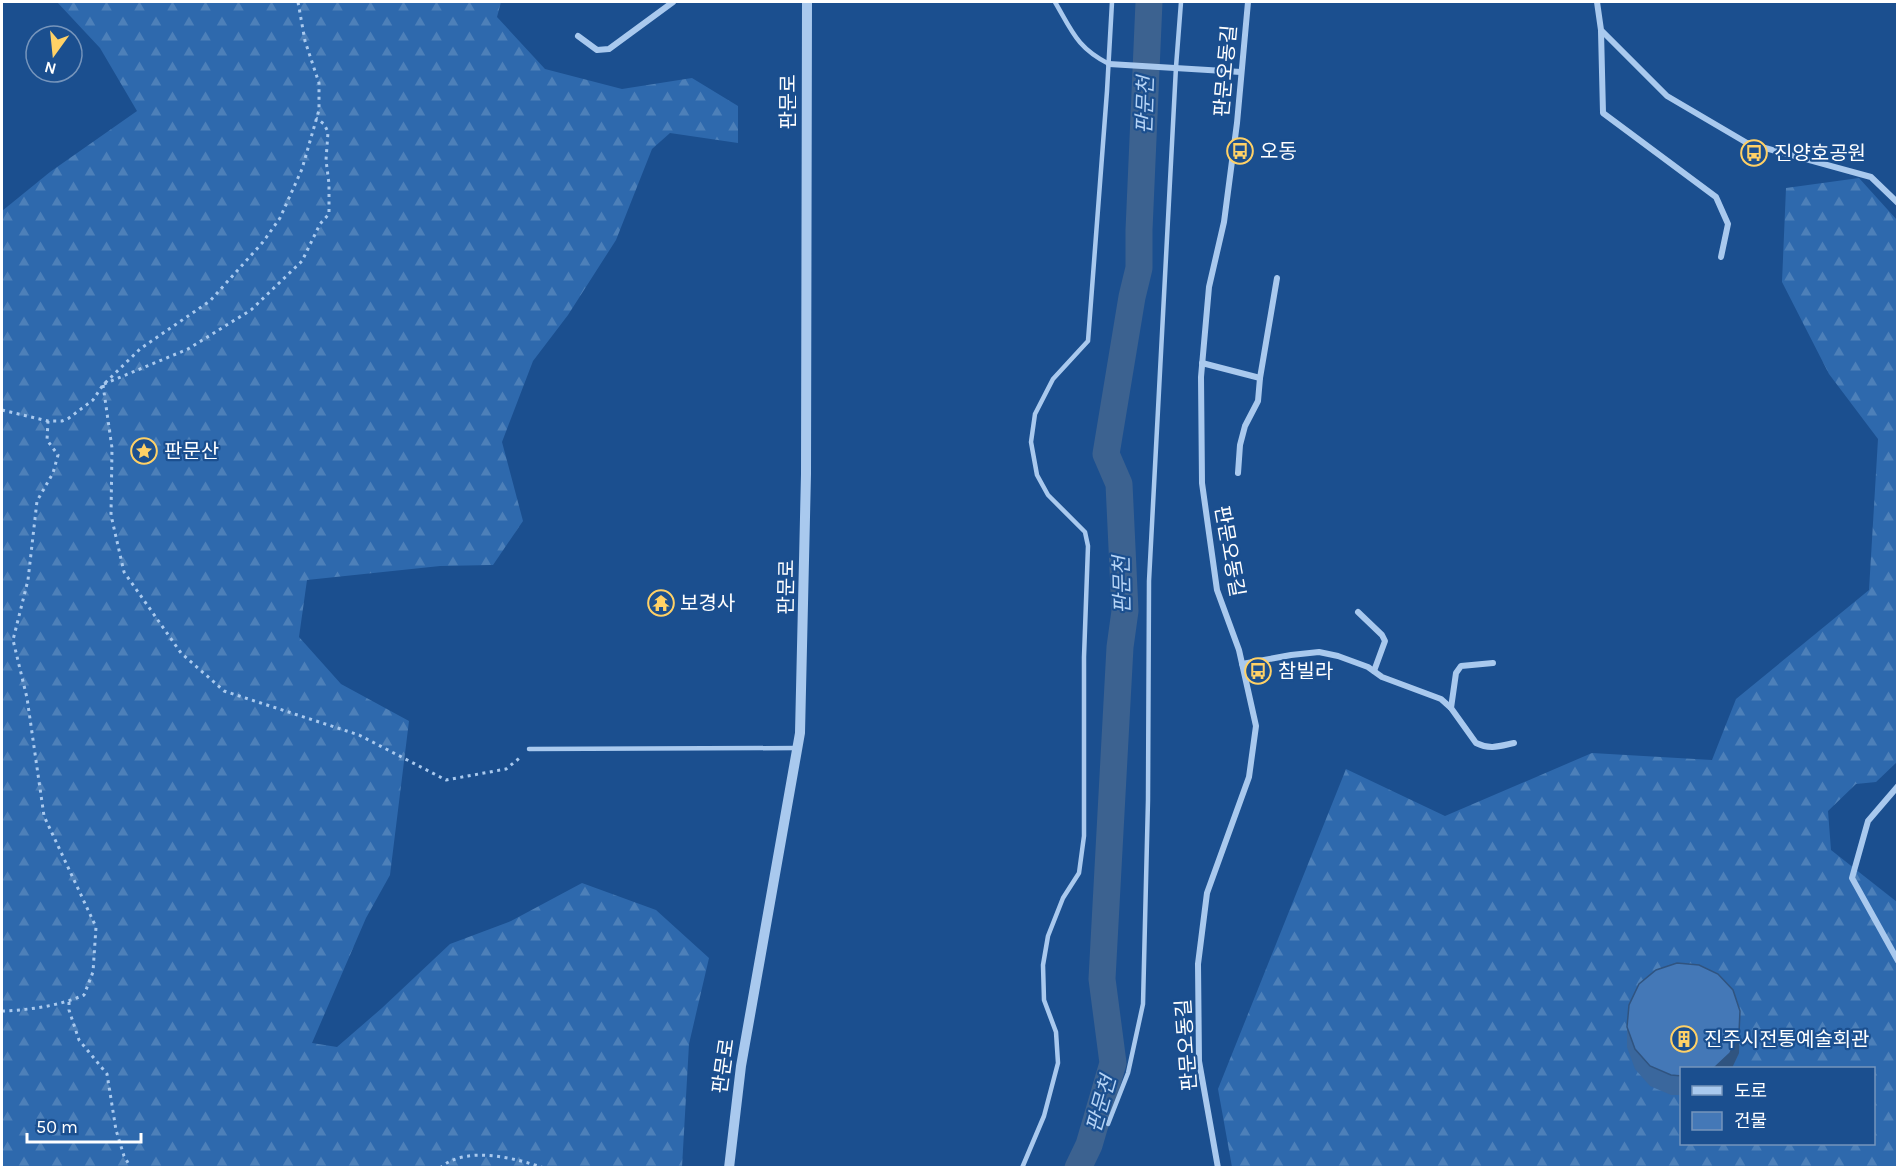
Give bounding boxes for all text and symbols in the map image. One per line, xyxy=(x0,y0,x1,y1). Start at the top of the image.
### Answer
north arrow xyxy=(24,24,84,84)
street label: 판문오동길 xyxy=(1210,24,1241,118)
text: N xyxy=(42,57,58,79)
water label: 판문천 xyxy=(1132,73,1158,134)
street label: 판문로 xyxy=(777,74,800,130)
bus stop icon: 오동 xyxy=(1225,136,1255,166)
bus stop icon: 진양호공원 xyxy=(1739,138,1769,168)
place label: 오동 xyxy=(1260,140,1297,163)
place label: 진양호공원 xyxy=(1774,142,1866,165)
place icon: 판문산 xyxy=(129,436,159,466)
place label: 판문산 xyxy=(164,440,219,463)
street label: 판문오동길 xyxy=(1210,504,1249,598)
water label: 판문천 xyxy=(1109,553,1135,614)
street label: 판문로 xyxy=(775,559,798,615)
temple icon: 보경사 xyxy=(646,588,676,618)
place label: 보경사 xyxy=(680,592,735,615)
bus stop icon: 참빌라 xyxy=(1243,656,1273,686)
place label: 참빌라 xyxy=(1278,660,1333,683)
street label: 판문오동길 xyxy=(1172,998,1201,1092)
building icon: 진주시전통예술회관 xyxy=(1669,1024,1699,1054)
place label: 진주시전통예술회관 xyxy=(1704,1028,1870,1051)
street label: 판문로 xyxy=(708,1037,739,1095)
legend xyxy=(1680,1067,1875,1145)
water label: 판문천 xyxy=(1081,1070,1121,1135)
text: 도로 xyxy=(1734,1080,1767,1102)
scale bar xyxy=(27,1106,141,1144)
text: 건물 xyxy=(1734,1110,1767,1132)
text: 50 m xyxy=(36,1116,78,1138)

